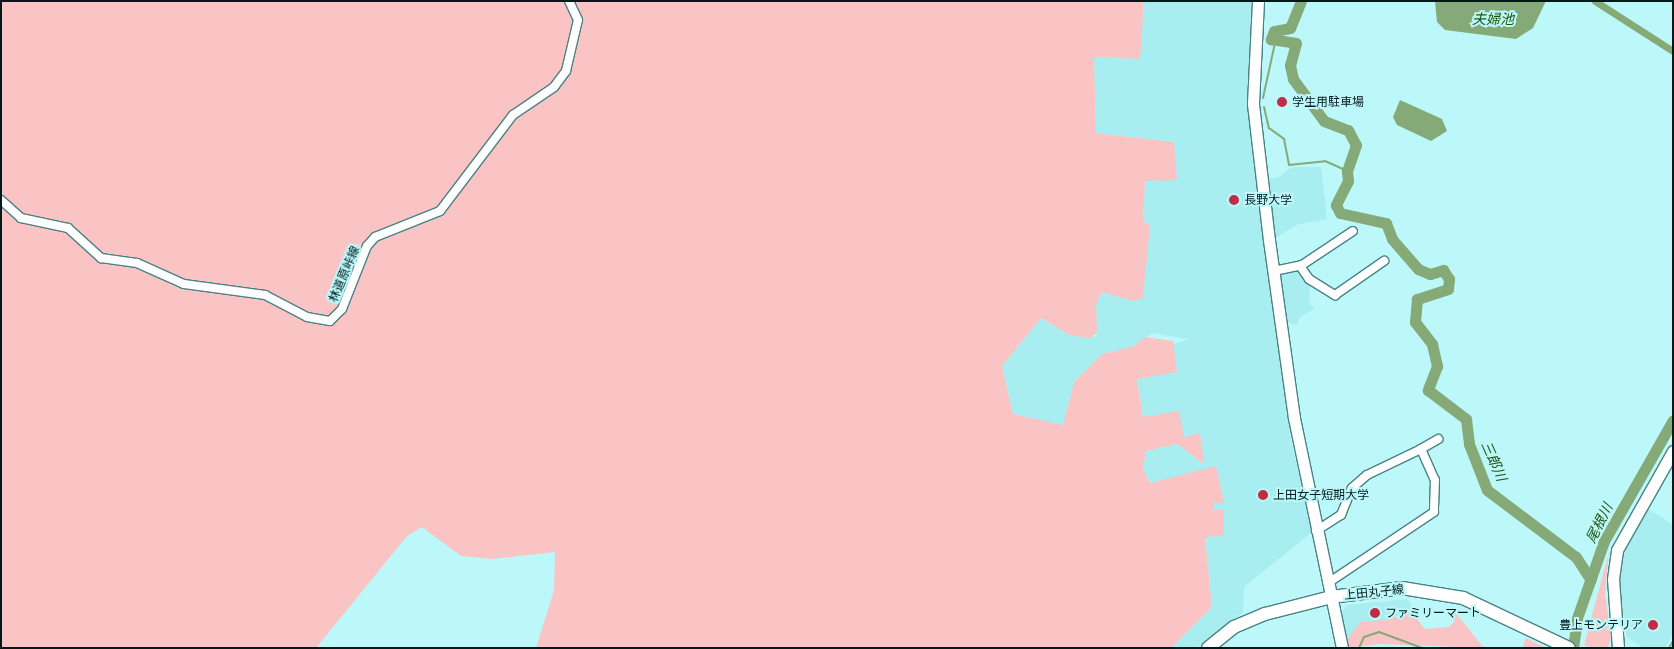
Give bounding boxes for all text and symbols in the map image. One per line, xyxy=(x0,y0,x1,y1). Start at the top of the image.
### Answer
water label: 夫婦池 xyxy=(1472,11,1514,27)
place label: 学生用駐車場 xyxy=(1292,95,1364,109)
marker: 学生用駐車場 xyxy=(1276,96,1288,108)
place label: 長野大学 xyxy=(1244,193,1292,207)
marker: 長野大学 xyxy=(1228,194,1240,206)
street label: 林道原峠線 xyxy=(326,244,362,304)
water label: 三郎川 xyxy=(1478,438,1510,484)
place label: 上田女子短期大学 xyxy=(1273,488,1369,502)
marker: 上田女子短期大学 xyxy=(1257,489,1269,501)
water label: 尾根川 xyxy=(1582,500,1616,546)
street label: 上田丸子線 xyxy=(1343,582,1405,602)
place label: ファミリーマート xyxy=(1385,606,1481,620)
marker: ファミリーマート xyxy=(1369,607,1381,619)
place label: 豊上モンテリア xyxy=(1559,618,1643,632)
marker: 豊上モンテリア xyxy=(1647,619,1659,631)

